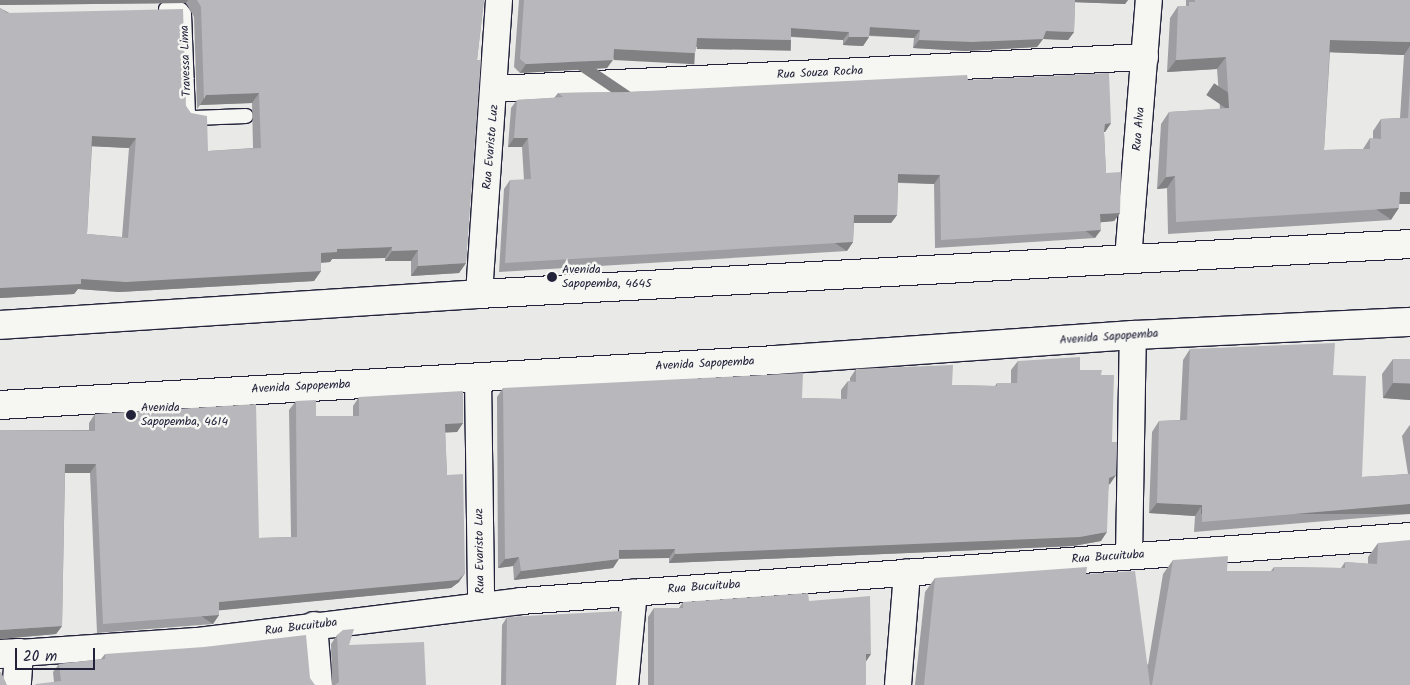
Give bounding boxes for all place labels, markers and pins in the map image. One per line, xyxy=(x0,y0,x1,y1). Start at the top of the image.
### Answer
place label: Avenida Sapopemba, 4645 xyxy=(562,263,652,291)
marker: Avenida Sapopemba, 4645 xyxy=(546,271,558,283)
place label: Avenida Sapopemba, 4614 xyxy=(141,401,228,429)
marker: Avenida Sapopemba, 4614 xyxy=(125,409,137,421)

